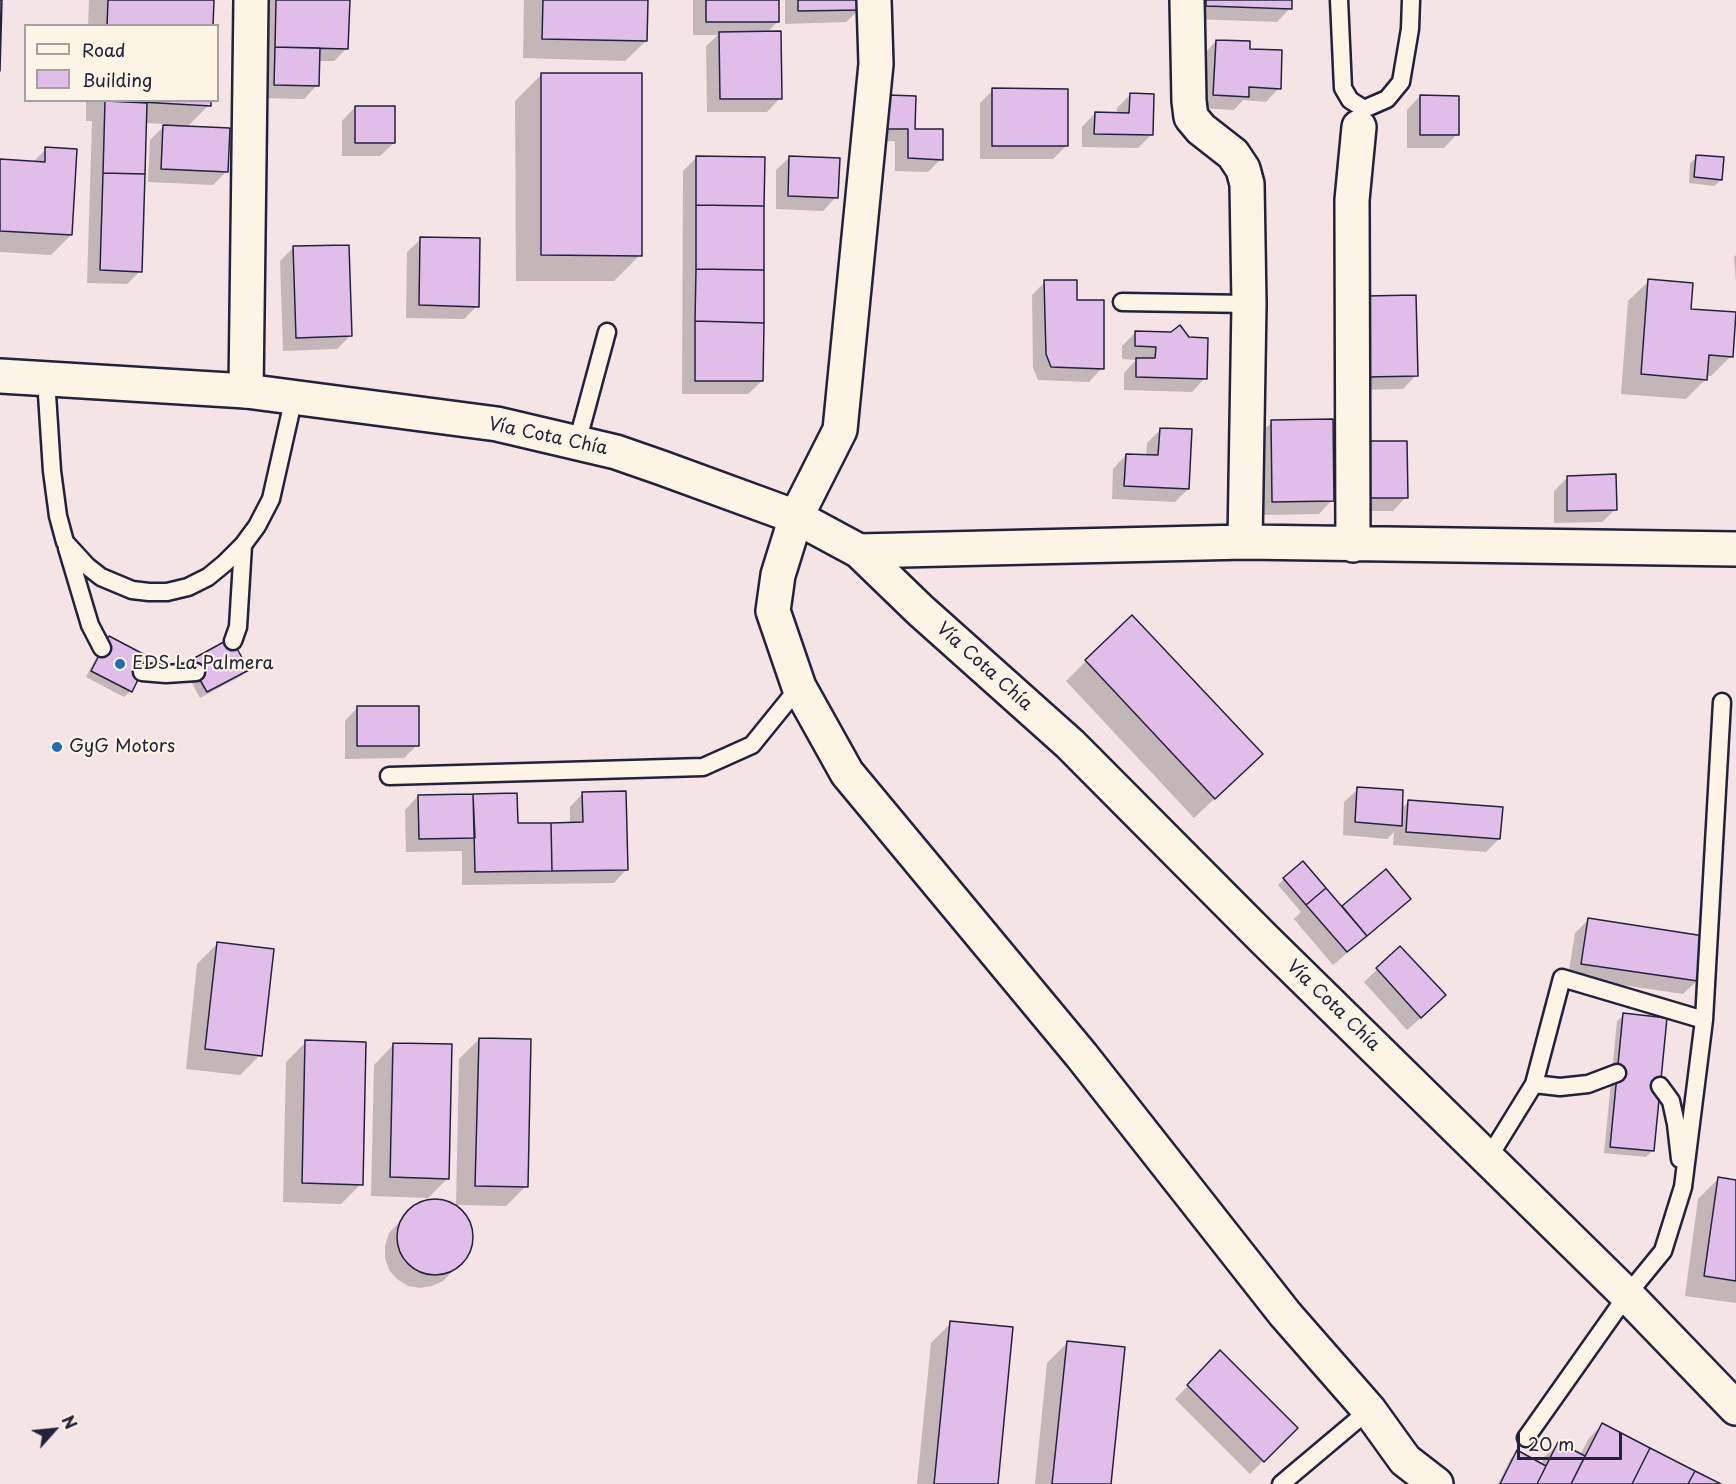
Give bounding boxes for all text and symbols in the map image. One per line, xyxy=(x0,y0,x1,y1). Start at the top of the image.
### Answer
legend xyxy=(24,24,219,102)
text: Road xyxy=(82,36,126,63)
text: Building xyxy=(82,66,152,93)
street label: Vía Cota Chía xyxy=(486,414,610,460)
street label: Vía Cota Chía xyxy=(932,618,1036,716)
place label: EDS La Palmera xyxy=(132,653,273,675)
marker: EDS La Palmera xyxy=(113,657,127,671)
place label: GyG Motors xyxy=(69,736,175,758)
marker: GyG Motors xyxy=(50,740,64,754)
street label: Vía Cota Chía xyxy=(1282,956,1384,1056)
north arrow xyxy=(24,1400,84,1460)
text: N xyxy=(56,1411,84,1433)
scale bar xyxy=(1520,1421,1625,1459)
text: 20 m xyxy=(1528,1430,1574,1457)

